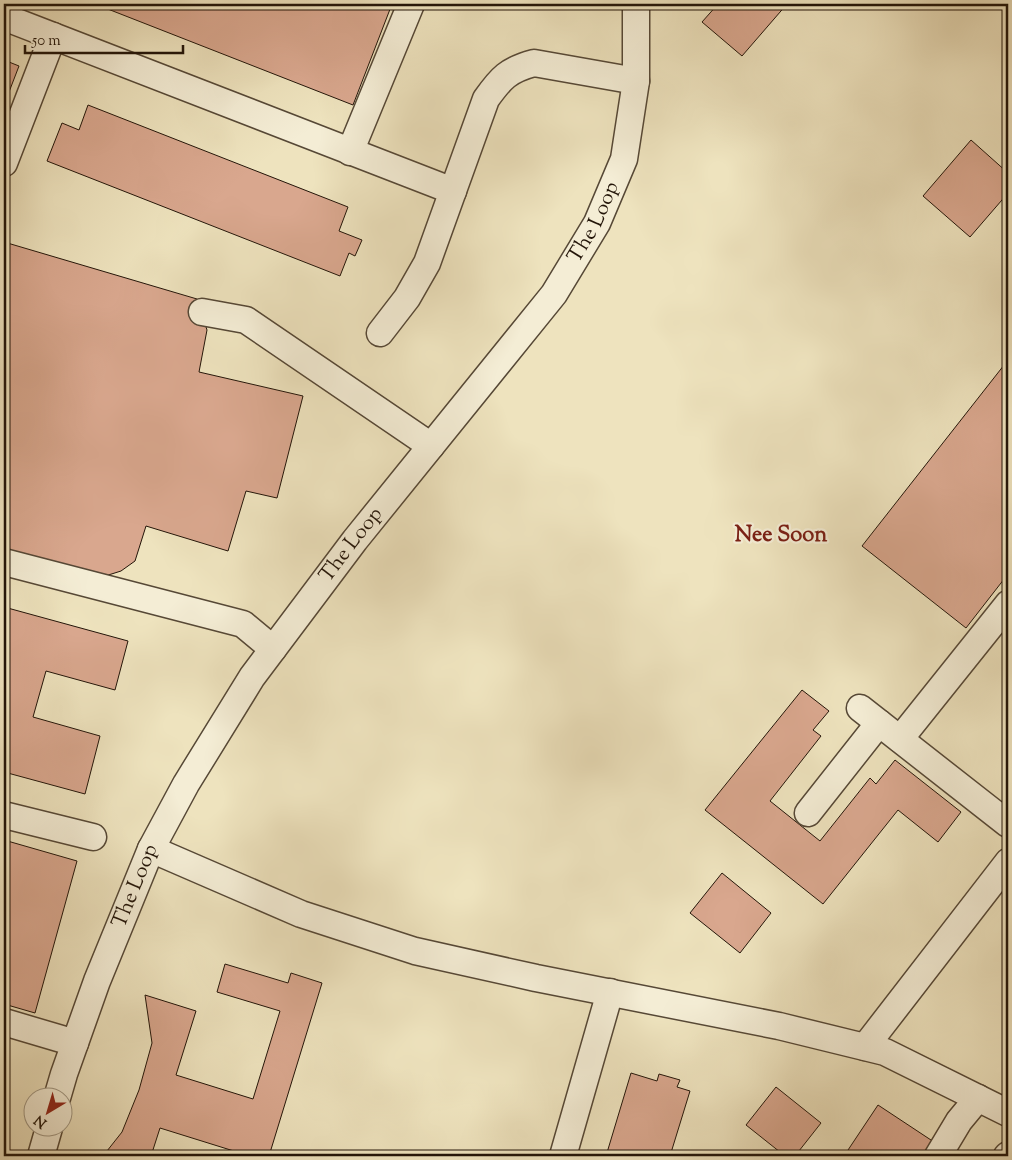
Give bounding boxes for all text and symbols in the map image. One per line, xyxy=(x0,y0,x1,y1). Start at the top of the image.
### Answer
scale bar xyxy=(25,22,182,54)
text: 50 m xyxy=(31,31,61,52)
street label: The Loop xyxy=(561,177,628,269)
street label: The Loop xyxy=(313,501,390,589)
district label: Nee Soon xyxy=(735,520,827,552)
street label: The Loop xyxy=(105,840,166,933)
north arrow xyxy=(22,1088,72,1138)
text: N xyxy=(31,1109,52,1132)

